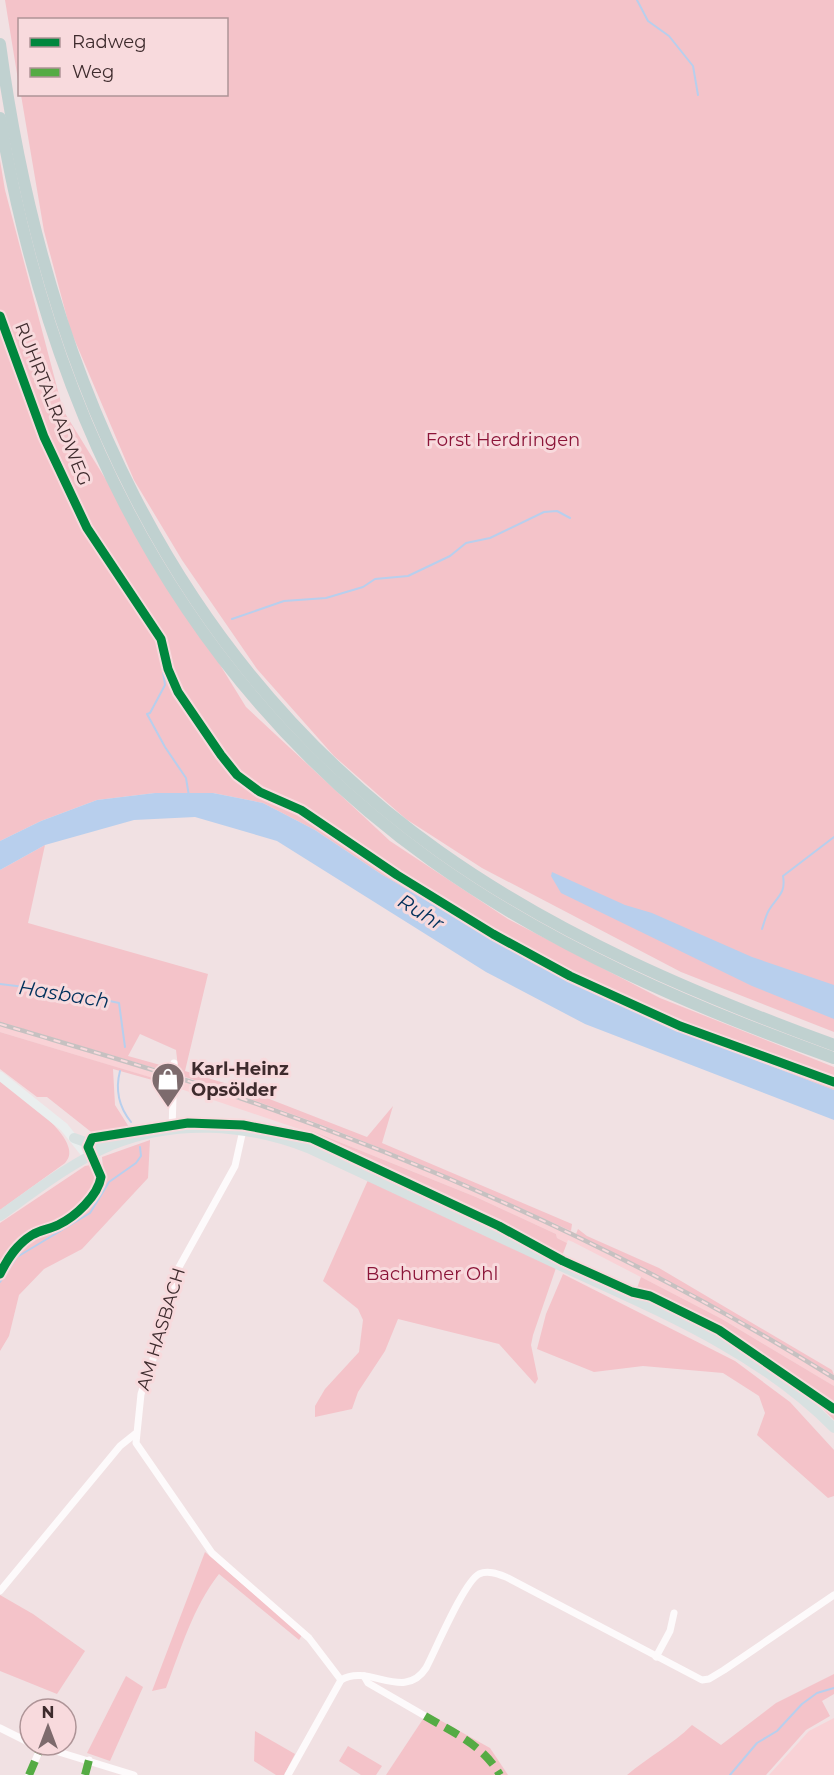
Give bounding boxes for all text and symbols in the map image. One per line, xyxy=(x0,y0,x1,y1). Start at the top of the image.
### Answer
legend xyxy=(18,18,228,96)
text: Radweg xyxy=(72,31,147,53)
text: Weg xyxy=(72,61,114,83)
street label: RUHRTALRADWEG xyxy=(10,319,96,489)
park label: Forst Herdringen xyxy=(426,429,580,451)
water label: Ruhr xyxy=(394,889,449,936)
water label: Hasbach xyxy=(17,975,111,1013)
place label: Karl-Heinz Opsölder xyxy=(191,1058,289,1101)
shop icon: Karl-Heinz Opsölder xyxy=(150,1061,186,1108)
park label: Bachumer Ohl xyxy=(366,1263,498,1285)
street label: AM HASBACH xyxy=(132,1265,190,1393)
north arrow xyxy=(18,1697,78,1757)
text: N xyxy=(42,1703,54,1722)

